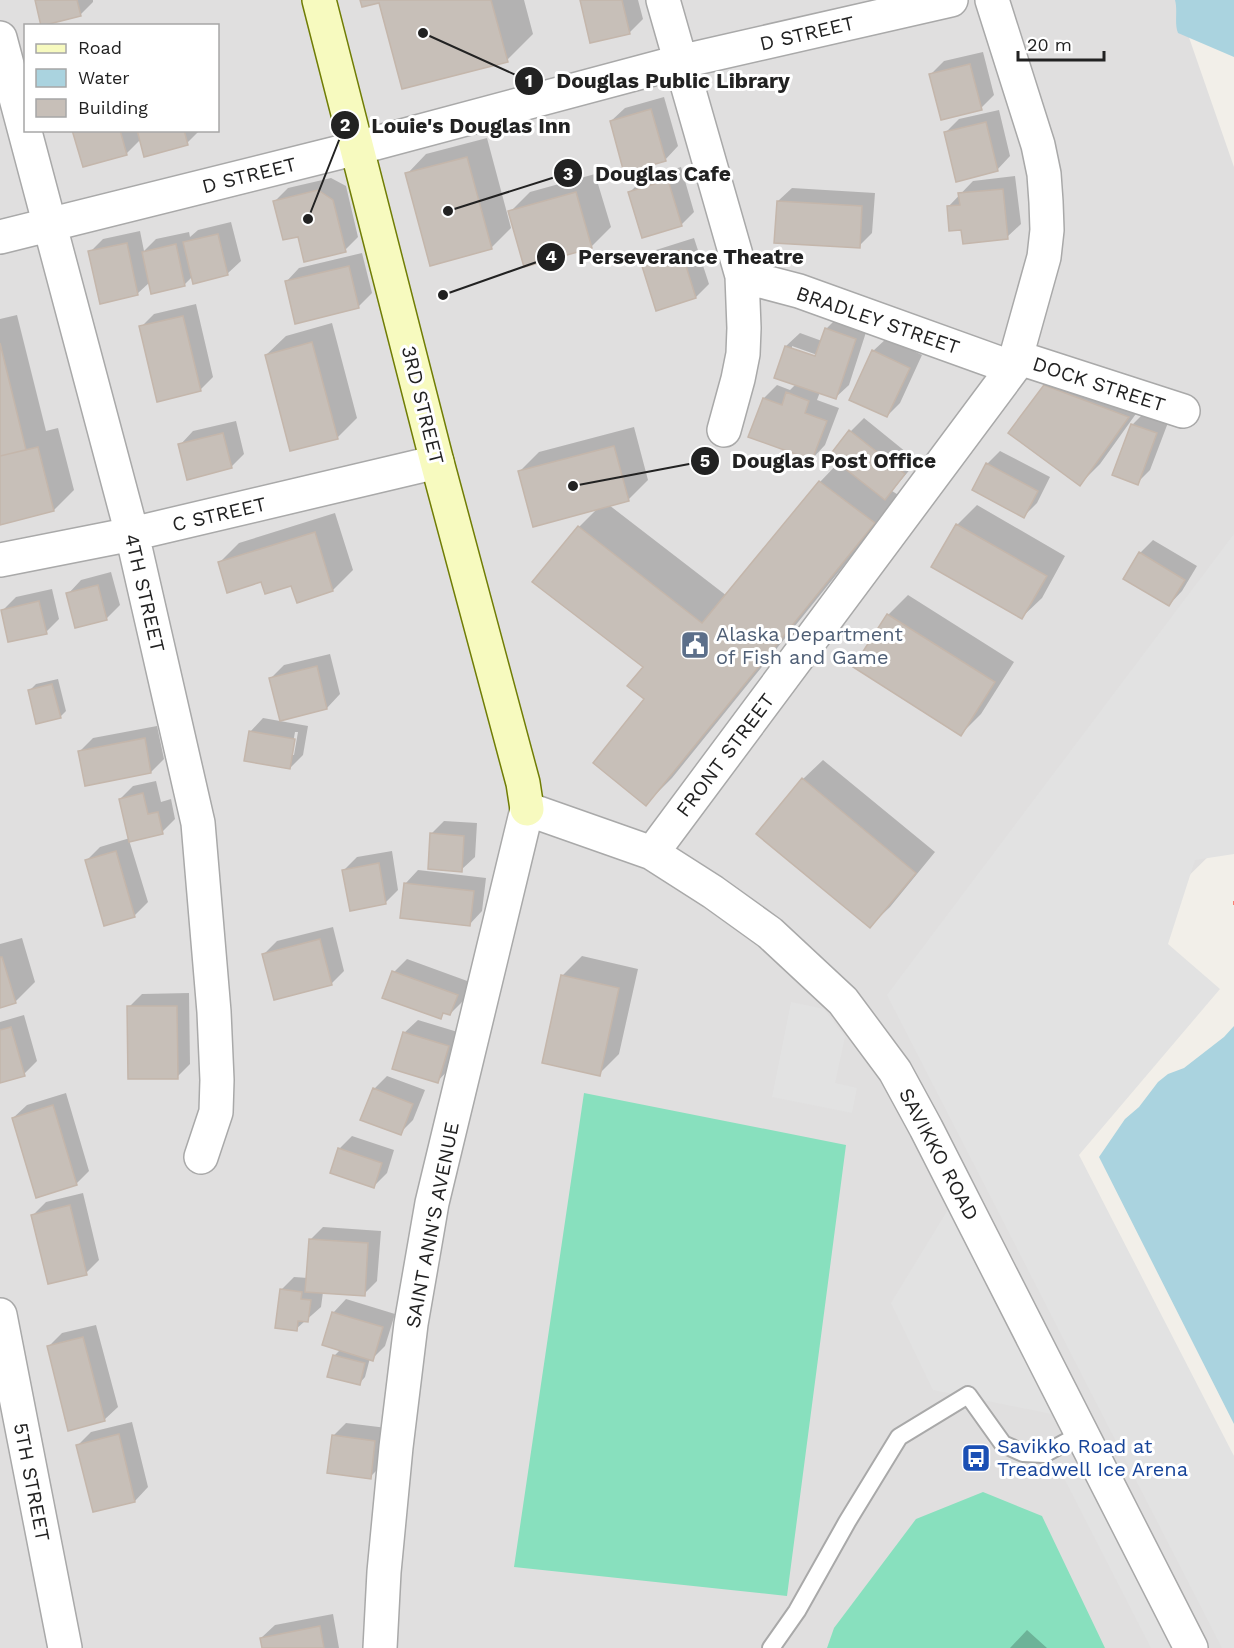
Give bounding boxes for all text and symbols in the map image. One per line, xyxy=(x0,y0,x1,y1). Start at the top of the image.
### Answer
street label: D STREET xyxy=(757,10,857,56)
legend xyxy=(24,24,219,132)
scale bar xyxy=(1018,24,1104,62)
text: 20 m xyxy=(1027,34,1072,55)
text: Road xyxy=(78,37,122,58)
callout: Douglas Public Library xyxy=(514,61,802,100)
text: Water xyxy=(78,67,130,88)
text: Douglas Public Library xyxy=(556,68,790,93)
text: 1 xyxy=(525,70,533,91)
text: Building xyxy=(78,97,148,118)
callout: Louie's Douglas Inn xyxy=(330,106,583,145)
text: Louie's Douglas Inn xyxy=(371,113,571,138)
text: 2 xyxy=(340,114,350,135)
street label: D STREET xyxy=(199,152,299,198)
callout: Douglas Cafe xyxy=(553,154,743,193)
text: Douglas Cafe xyxy=(595,161,731,186)
text: 3 xyxy=(563,163,573,184)
callout: Perseverance Theatre xyxy=(536,237,816,276)
text: Perseverance Theatre xyxy=(578,244,804,269)
text: 4 xyxy=(545,246,557,267)
street label: BRADLEY STREET xyxy=(793,281,963,359)
street label: 3RD STREET xyxy=(397,343,449,467)
street label: DOCK STREET xyxy=(1030,351,1168,417)
callout: Douglas Post Office xyxy=(690,441,948,480)
text: Douglas Post Office xyxy=(732,448,936,473)
text: 5 xyxy=(700,450,710,471)
street label: C STREET xyxy=(170,492,268,536)
street label: 4TH STREET xyxy=(120,532,170,654)
place label: Alaska Department of Fish and Game xyxy=(716,622,904,669)
public building icon: Alaska Department of Fish and Game xyxy=(679,629,711,661)
street label: FRONT STREET xyxy=(671,688,779,822)
street label: SAVIKKO ROAD xyxy=(894,1084,984,1224)
street label: SAINT ANN'S AVENUE xyxy=(400,1120,464,1330)
street label: 5TH STREET xyxy=(9,1421,55,1543)
place label: Savikko Road at Treadwell Ice Arena xyxy=(997,1434,1188,1481)
bus stop icon: Savikko Road at Treadwell Ice Arena xyxy=(960,1442,992,1474)

